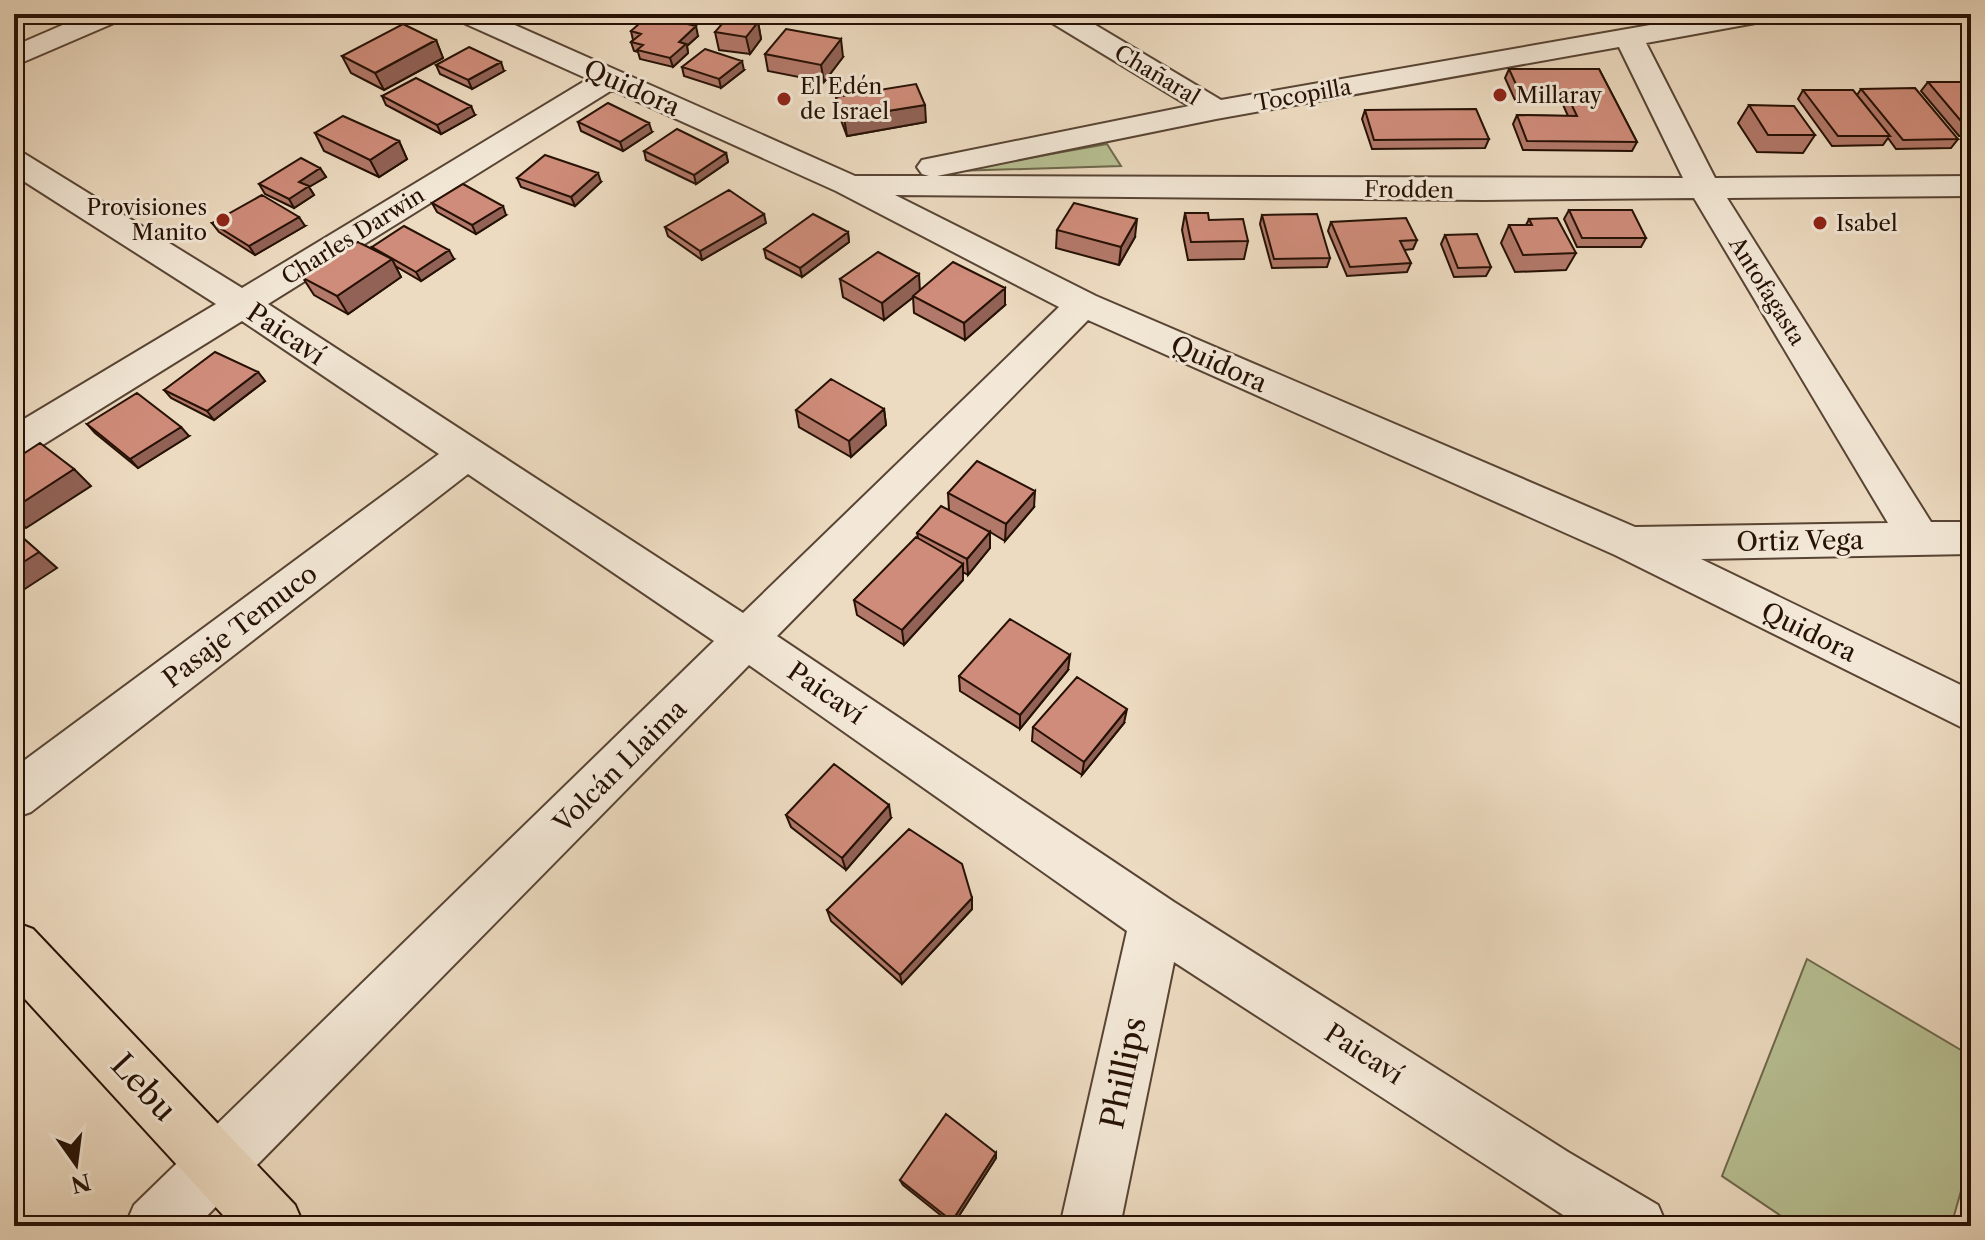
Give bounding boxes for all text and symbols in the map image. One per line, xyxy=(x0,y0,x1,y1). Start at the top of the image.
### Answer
street label: Chañaral xyxy=(1109,39,1205,111)
street label: Quidora xyxy=(579,53,685,123)
place label: El Edén de Israel xyxy=(800,73,889,125)
street label: Tocopilla xyxy=(1252,73,1354,117)
place label: Millaray xyxy=(1516,82,1603,109)
marker: Millaray xyxy=(1491,86,1509,104)
marker: El Edén de Israel xyxy=(775,90,793,108)
street label: Frodden xyxy=(1364,176,1454,204)
street label: Charles Darwin xyxy=(277,181,430,291)
place label: Provisiones Manito xyxy=(87,194,207,246)
place label: Isabel xyxy=(1836,210,1898,237)
marker: Provisiones Manito xyxy=(214,211,232,229)
marker: Isabel xyxy=(1811,214,1829,232)
street label: Antofagasta xyxy=(1723,231,1811,351)
street label: Paicaví xyxy=(241,296,331,372)
street label: Quidora xyxy=(1166,329,1272,399)
street label: Ortiz Vega xyxy=(1736,524,1864,558)
street label: Pasaje Temuco xyxy=(156,558,324,694)
street label: Quidora xyxy=(1756,595,1862,669)
street label: Paicaví xyxy=(781,655,871,731)
street label: Volcán Llaima xyxy=(546,693,693,840)
street label: Phillips xyxy=(1092,1014,1154,1132)
street label: Paicaví xyxy=(1319,1017,1409,1091)
street label: Lebu xyxy=(103,1045,185,1129)
north arrow xyxy=(36,1124,116,1204)
text: N xyxy=(68,1168,93,1198)

